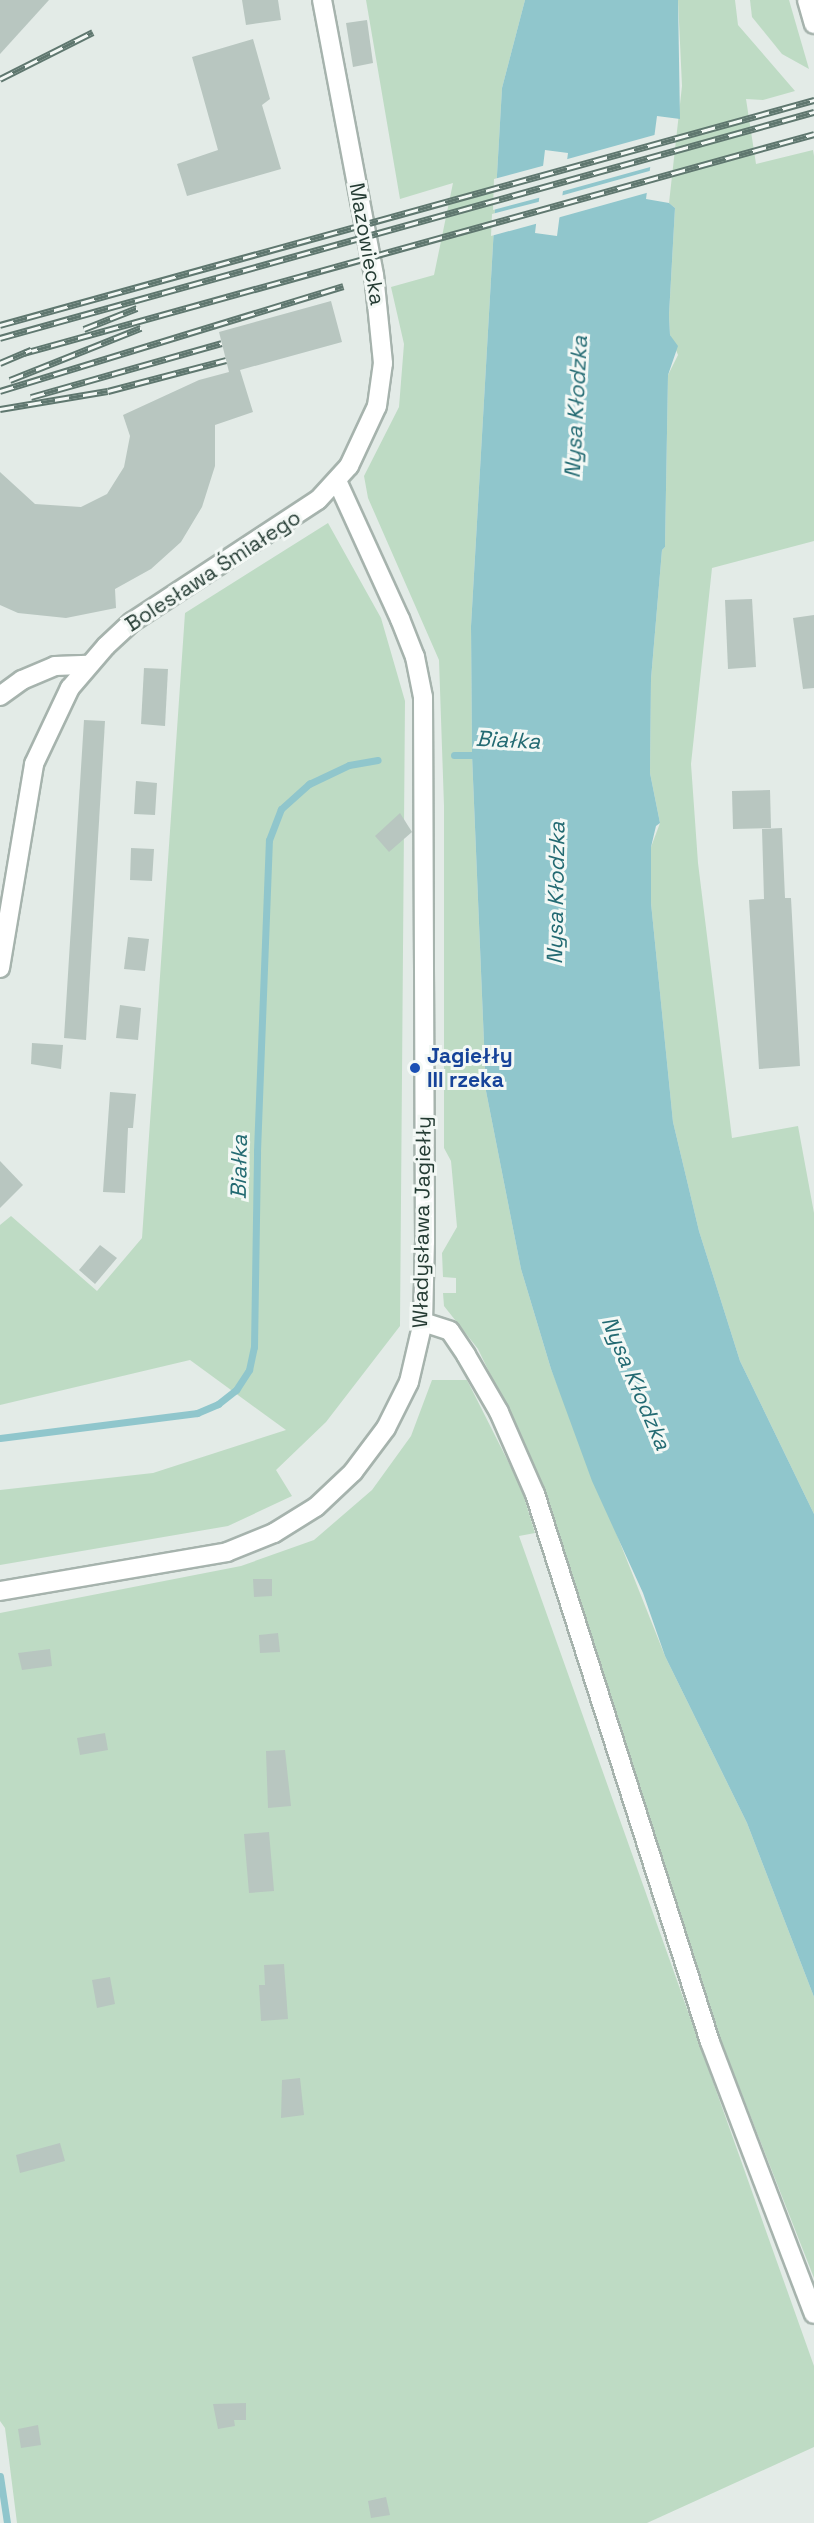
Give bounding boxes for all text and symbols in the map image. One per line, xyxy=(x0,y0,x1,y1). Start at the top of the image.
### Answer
street label: Mazowiecka xyxy=(344,181,390,307)
water label: Nysa Kłodzka xyxy=(559,335,593,479)
street label: Bolesława Śmiałego xyxy=(121,505,305,637)
water label: Białka xyxy=(475,725,541,755)
water label: Nysa Kłodzka xyxy=(542,821,570,965)
place label: Jagiełły III rzeka xyxy=(427,1043,513,1093)
marker: Jagiełły III rzeka xyxy=(408,1061,422,1075)
street label: Władysława Jagiełły xyxy=(408,1116,436,1328)
water label: Białka xyxy=(225,1134,253,1200)
water label: Nysa Kłodzka xyxy=(596,1312,676,1454)

